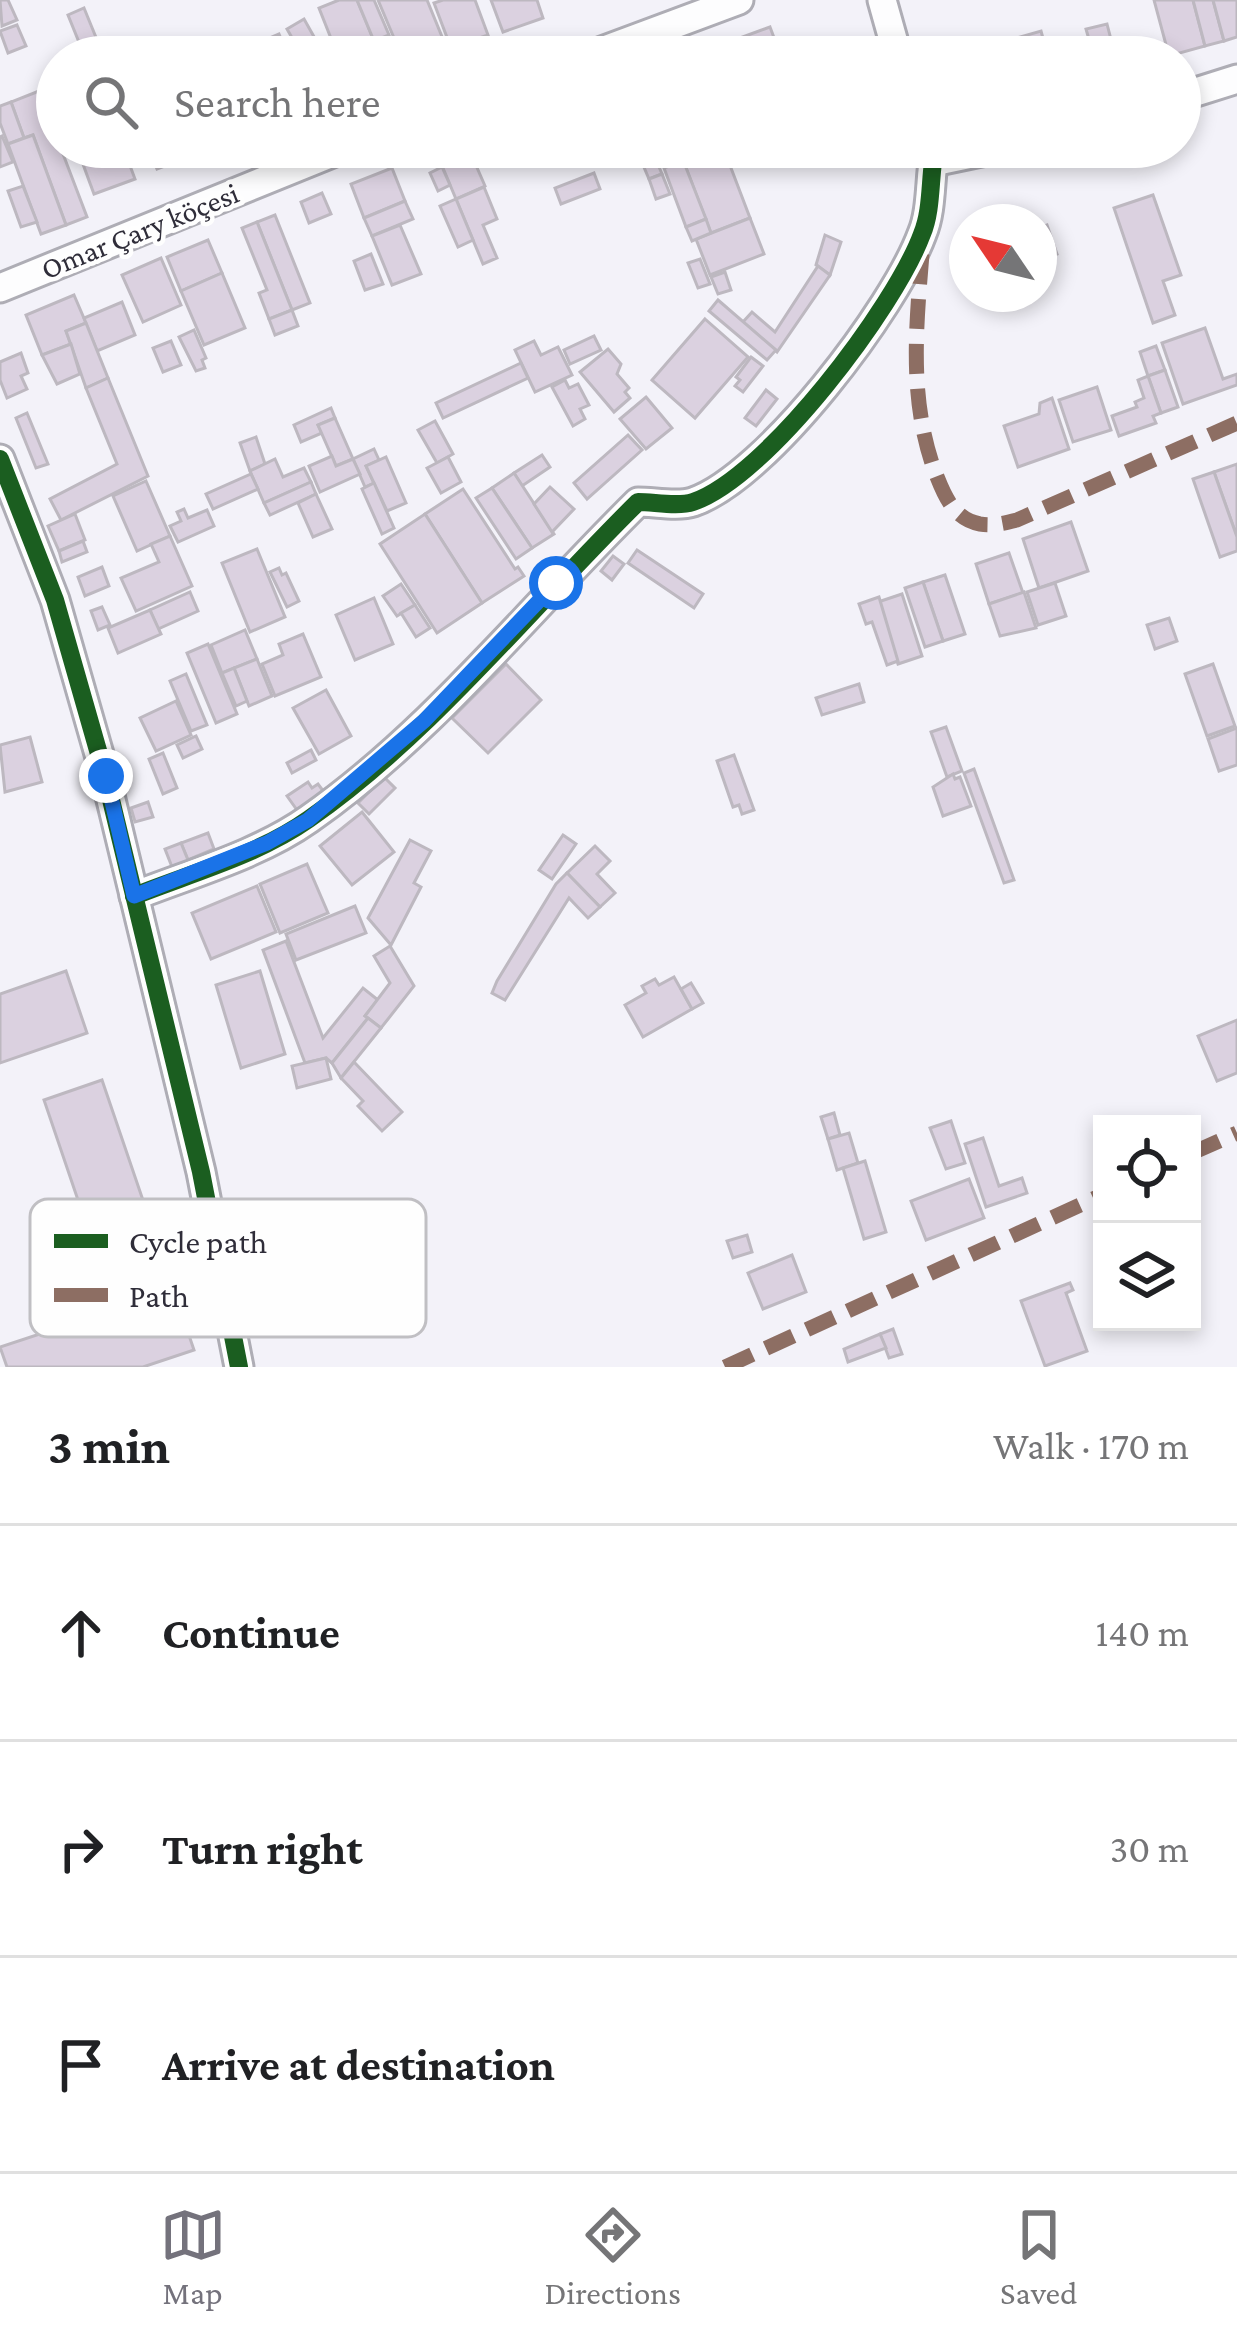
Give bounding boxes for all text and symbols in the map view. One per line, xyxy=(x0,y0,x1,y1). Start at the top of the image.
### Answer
search box xyxy=(36,36,1201,168)
icon: search xyxy=(78,69,144,135)
text: Search here xyxy=(174,77,381,127)
street label: Omar Çary köçesi xyxy=(36,176,244,286)
north arrow xyxy=(949,204,1057,312)
route start xyxy=(529,556,583,610)
route end xyxy=(79,749,133,803)
map controls xyxy=(1093,1115,1201,1331)
button: locate xyxy=(1093,1115,1201,1223)
legend xyxy=(30,1199,426,1337)
text: Cycle path xyxy=(129,1223,267,1260)
button: layers xyxy=(1093,1223,1201,1331)
text: Path xyxy=(129,1277,189,1314)
text: 3 min xyxy=(48,1417,170,1474)
text: Walk · 170 m xyxy=(993,1424,1189,1467)
icon: ahead xyxy=(48,1600,114,1666)
text: Continue xyxy=(162,1608,340,1658)
text: 140 m xyxy=(1095,1611,1189,1654)
icon: right xyxy=(48,1816,114,1882)
text: Turn right xyxy=(162,1824,363,1874)
text: 30 m xyxy=(1110,1827,1189,1870)
icon: arrive xyxy=(48,2032,114,2098)
text: Arrive at destination xyxy=(162,2040,555,2090)
tab: Map xyxy=(160,2202,226,2311)
tab: Directions xyxy=(545,2202,681,2311)
tab: Saved xyxy=(1000,2202,1077,2311)

